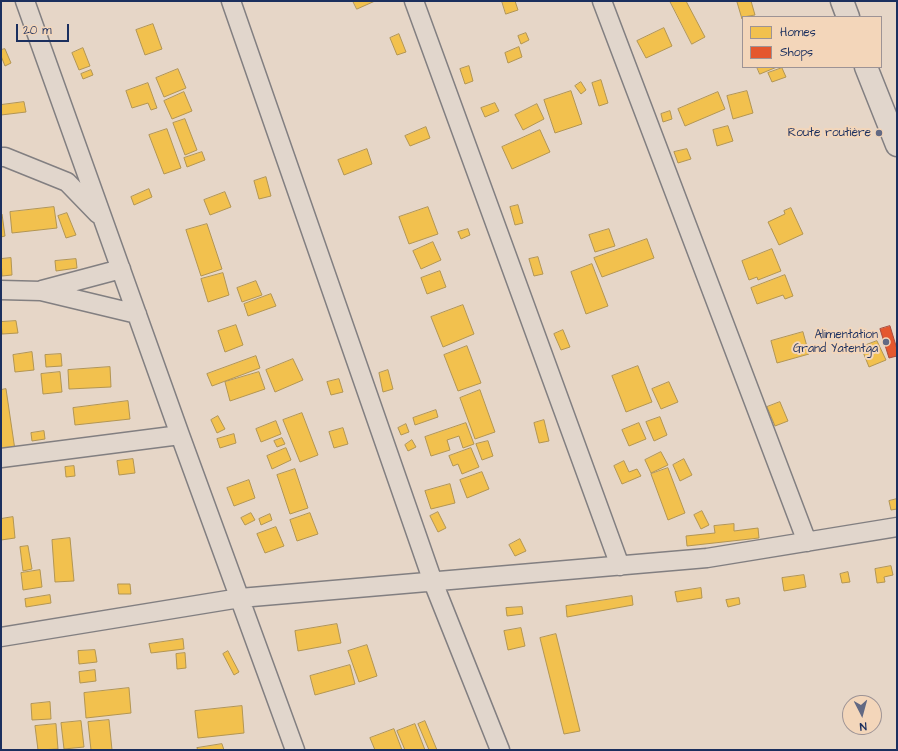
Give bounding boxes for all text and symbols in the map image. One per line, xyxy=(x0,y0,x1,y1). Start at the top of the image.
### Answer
scale bar xyxy=(18,16,71,42)
legend xyxy=(742,16,882,68)
text: 20 m xyxy=(23,22,52,39)
text: Homes xyxy=(780,24,816,41)
text: Shops xyxy=(780,44,813,61)
place label: Route routière xyxy=(788,126,871,140)
marker: Route routière xyxy=(874,128,884,138)
place label: Alimentation Grand Yatentga xyxy=(793,328,878,356)
marker: Alimentation Grand Yatentga xyxy=(881,337,891,347)
north arrow xyxy=(842,695,882,735)
text: N xyxy=(859,719,867,734)

